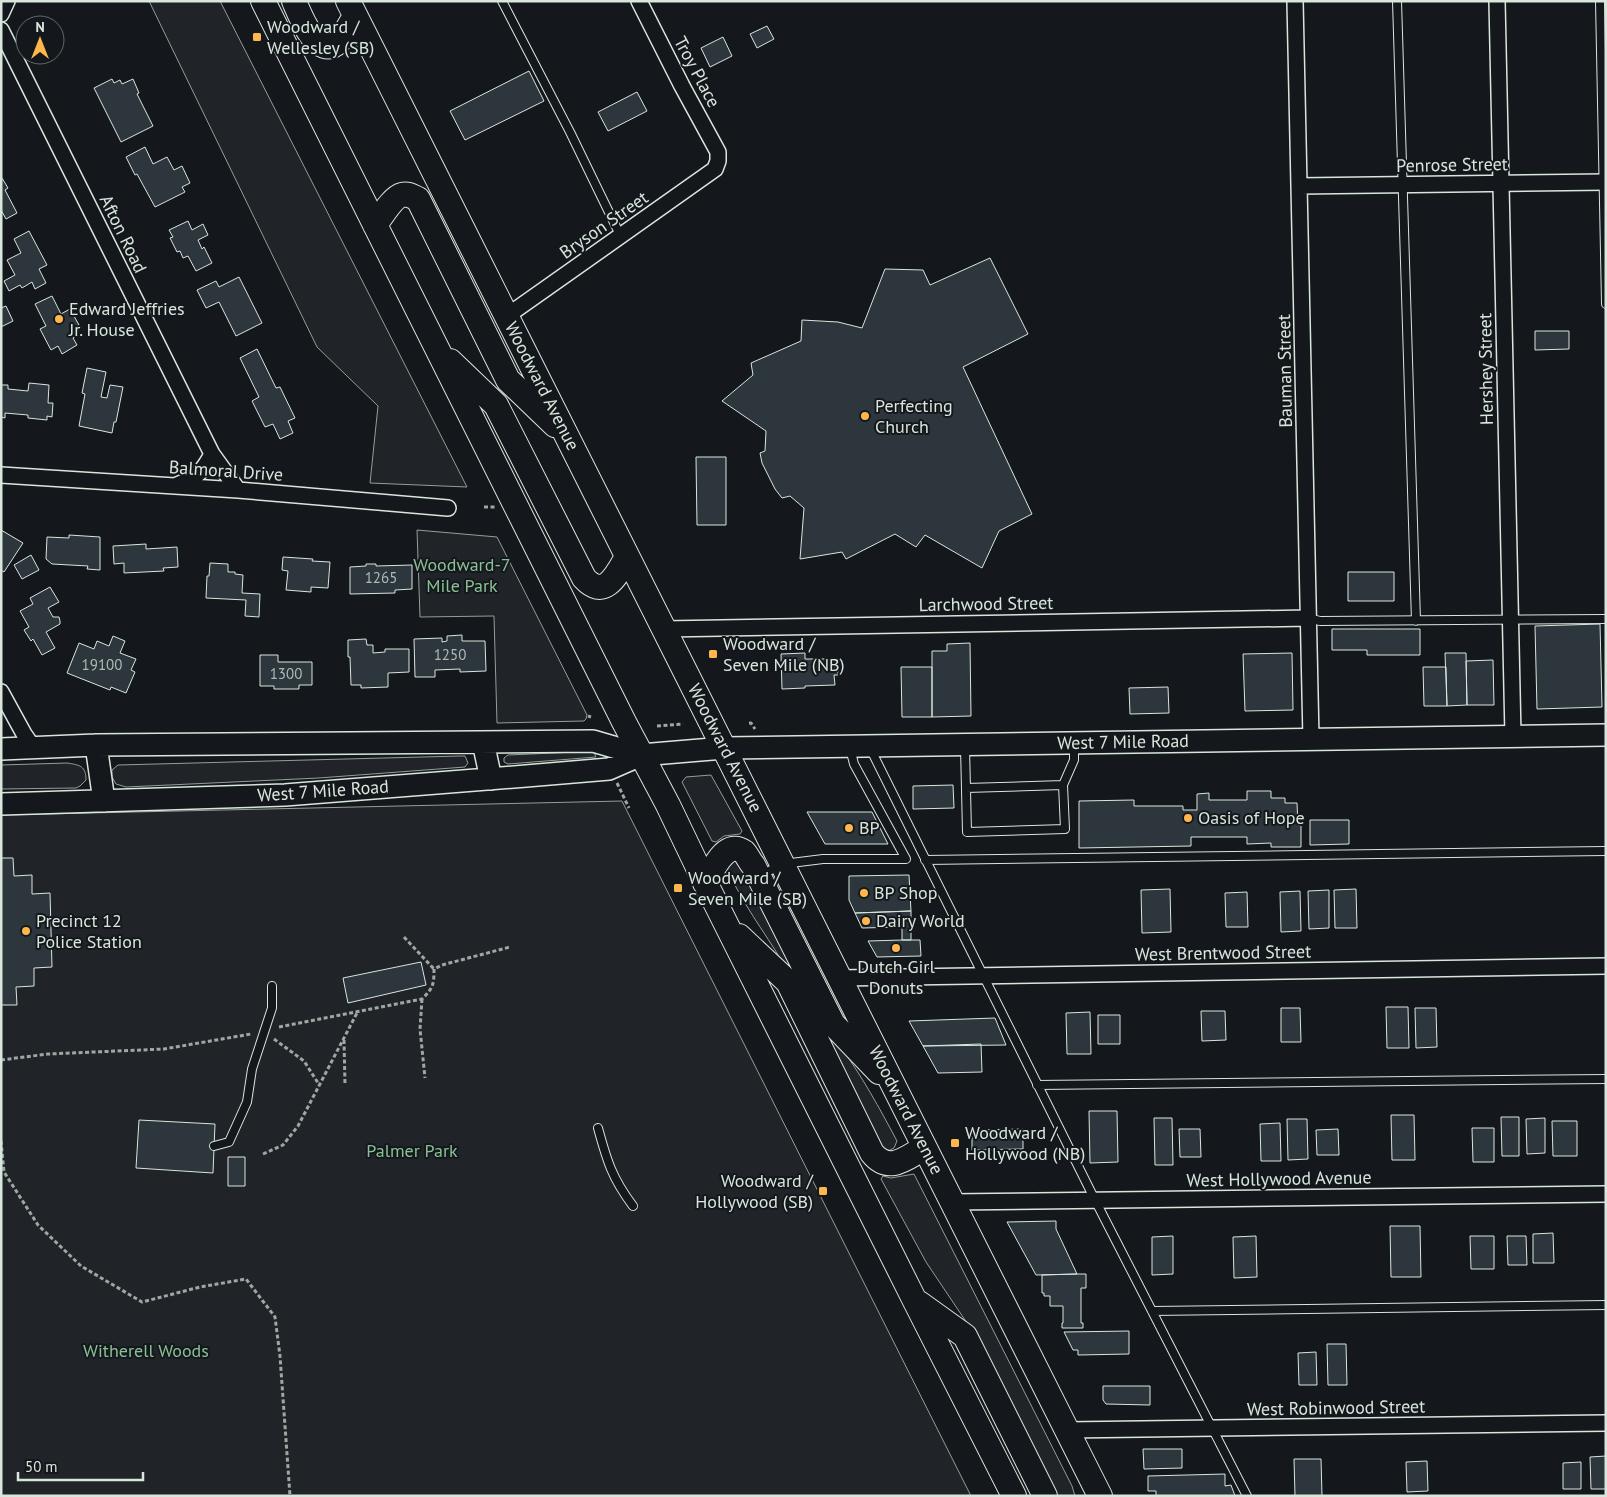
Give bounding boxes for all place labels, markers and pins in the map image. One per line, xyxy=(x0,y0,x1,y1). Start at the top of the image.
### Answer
place label: Woodward / Wellesley (SB) xyxy=(267,15,374,59)
marker: Woodward / Wellesley (SB) xyxy=(251,31,263,43)
place label: Edward Jeffries Jr. House xyxy=(68,297,185,341)
marker: Edward Jeffries Jr. House xyxy=(53,313,65,325)
place label: Perfecting Church xyxy=(875,394,953,438)
marker: Perfecting Church xyxy=(859,410,871,422)
place label: Woodward / Seven Mile (NB) xyxy=(723,632,845,676)
marker: Woodward / Seven Mile (NB) xyxy=(707,648,719,660)
place label: Oasis of Hope xyxy=(1198,806,1305,829)
marker: Oasis of Hope xyxy=(1182,812,1194,824)
place label: BP xyxy=(859,816,880,839)
marker: BP xyxy=(843,822,855,834)
place label: Woodward / Seven Mile (SB) xyxy=(688,866,807,910)
place label: BP Shop xyxy=(874,881,937,904)
marker: Woodward / Seven Mile (SB) xyxy=(672,882,684,894)
marker: BP Shop xyxy=(858,887,870,899)
place label: Precinct 12 Police Station xyxy=(36,909,142,953)
place label: Dairy World xyxy=(876,909,965,932)
marker: Dairy World xyxy=(860,915,872,927)
marker: Precinct 12 Police Station xyxy=(20,925,32,937)
marker: Dutch Girl Donuts xyxy=(890,942,902,954)
place label: Dutch Girl Donuts xyxy=(857,955,935,999)
place label: Woodward / Hollywood (NB) xyxy=(965,1121,1085,1165)
marker: Woodward / Hollywood (NB) xyxy=(949,1137,961,1149)
place label: Woodward / Hollywood (SB) xyxy=(695,1169,815,1213)
marker: Woodward / Hollywood (SB) xyxy=(817,1185,829,1197)

